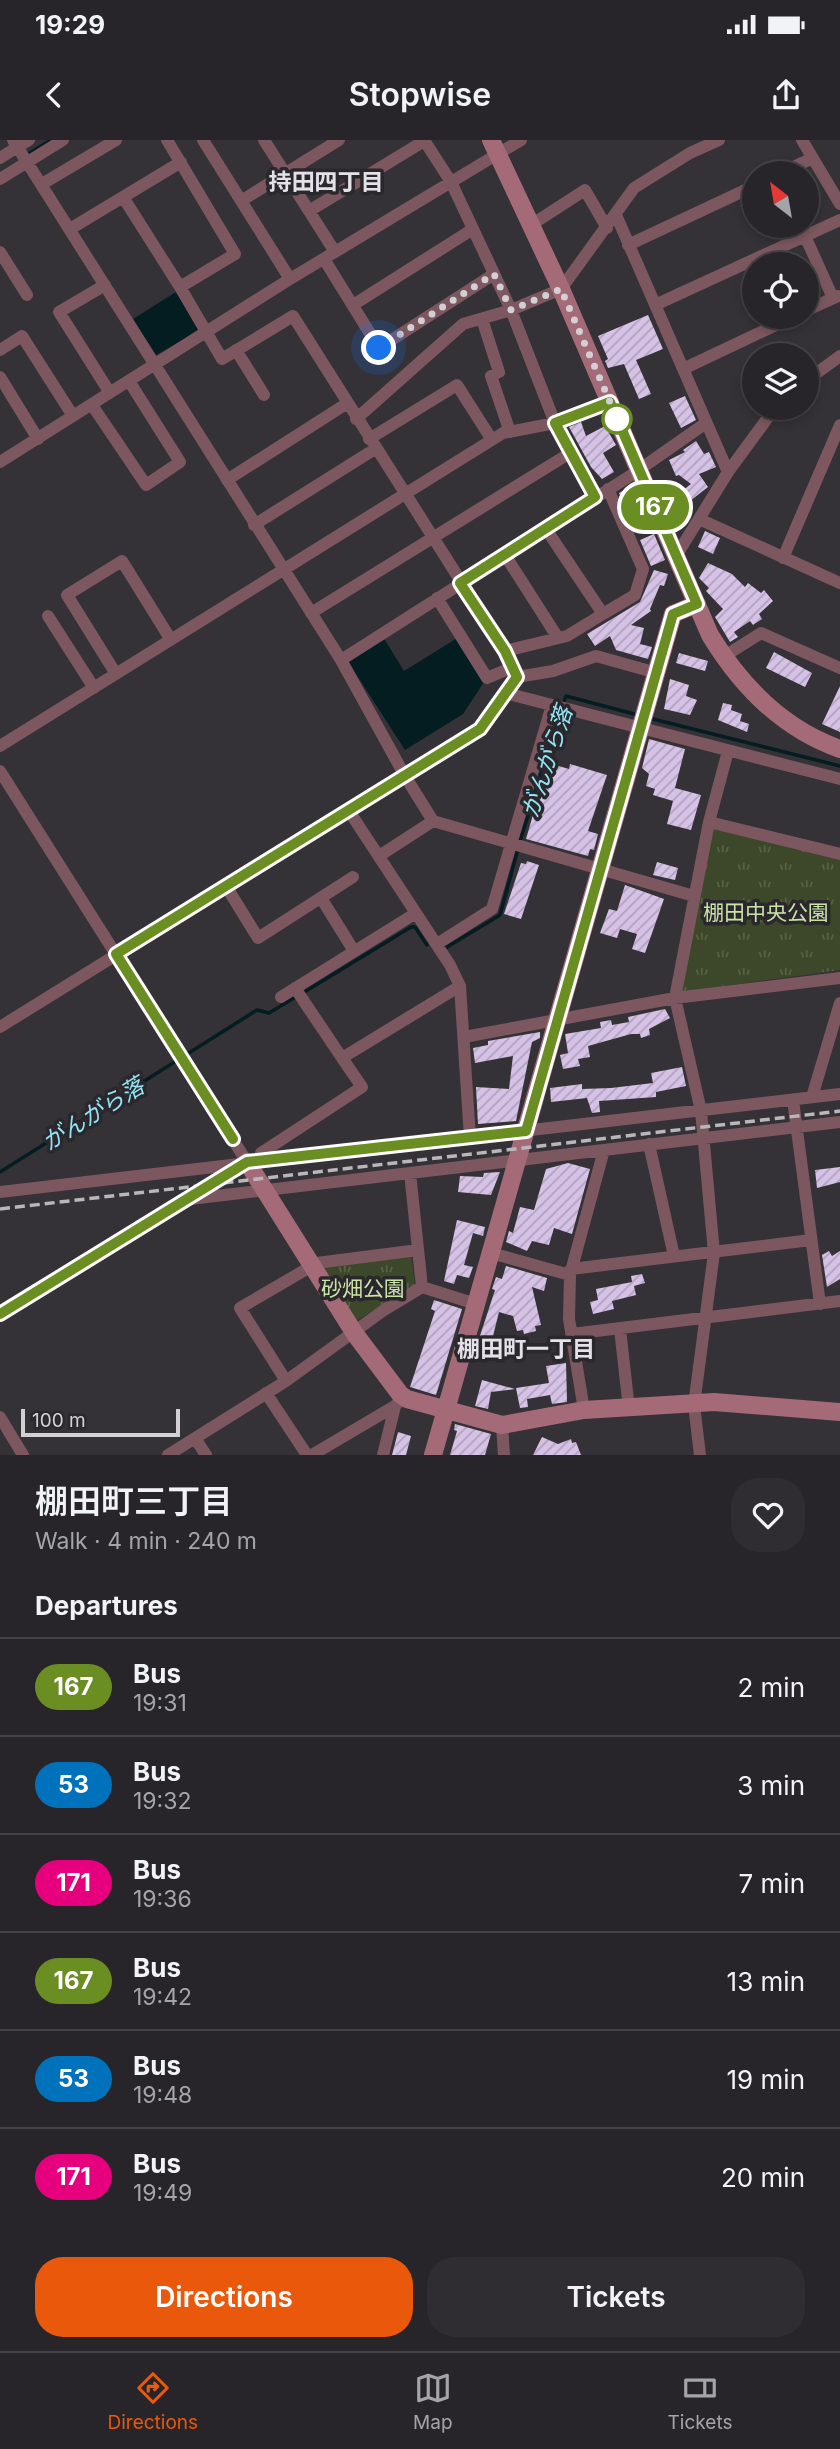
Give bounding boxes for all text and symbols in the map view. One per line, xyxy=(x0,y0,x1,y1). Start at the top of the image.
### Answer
text: 19:29 xyxy=(35,9,105,40)
text: Stopwise xyxy=(349,75,491,114)
icon: back xyxy=(35,76,73,114)
icon: share xyxy=(767,76,805,114)
north arrow xyxy=(742,161,819,238)
map controls xyxy=(742,161,819,420)
district label: 持田四丁目 xyxy=(269,168,384,196)
button: locate xyxy=(742,252,819,329)
your location xyxy=(361,330,396,365)
button: layers xyxy=(742,343,819,420)
unlabelled marker xyxy=(602,404,632,434)
line badge: 167 xyxy=(615,484,695,530)
text: 167 xyxy=(635,492,675,521)
water label: がんがら落 xyxy=(516,699,579,821)
park label: 棚田中央公園 xyxy=(703,900,829,925)
water label: がんがら落 xyxy=(37,1070,153,1156)
park label: 砂畑公園 xyxy=(321,1276,405,1301)
district label: 棚田町一丁目 xyxy=(457,1335,595,1363)
scale bar xyxy=(21,1406,180,1438)
text: 100 m xyxy=(32,1409,86,1432)
button: heart xyxy=(731,1478,805,1552)
text: 棚田町三丁目 xyxy=(35,1481,233,1521)
text: Walk · 4 min · 240 m xyxy=(35,1527,257,1555)
text: Departures xyxy=(35,1590,178,1621)
text: Bus xyxy=(133,1658,181,1689)
text: 167 xyxy=(54,1672,93,1701)
text: 2 min xyxy=(737,1672,805,1703)
text: 19:31 xyxy=(133,1689,187,1717)
text: Bus xyxy=(133,1756,181,1787)
text: 53 xyxy=(58,1770,89,1799)
text: 3 min xyxy=(737,1770,805,1801)
text: 19:32 xyxy=(133,1787,191,1815)
text: Bus xyxy=(133,1854,181,1885)
text: 171 xyxy=(56,1868,91,1897)
text: 7 min xyxy=(739,1868,805,1899)
text: 19:36 xyxy=(133,1885,192,1913)
text: Bus xyxy=(133,1952,181,1983)
text: 167 xyxy=(54,1966,93,1995)
text: 13 min xyxy=(727,1966,805,1997)
text: 19:42 xyxy=(133,1983,192,2011)
text: Bus xyxy=(133,2050,181,2081)
text: 53 xyxy=(58,2064,89,2093)
text: 19 min xyxy=(727,2064,805,2095)
text: 19:48 xyxy=(133,2081,192,2109)
text: Bus xyxy=(133,2148,181,2179)
text: 171 xyxy=(56,2162,91,2191)
text: 20 min xyxy=(721,2162,805,2193)
text: 19:49 xyxy=(133,2179,192,2207)
button: Directions xyxy=(35,2257,413,2337)
button: Tickets xyxy=(427,2257,805,2337)
tab: Directions xyxy=(108,2369,198,2434)
tab: Map xyxy=(413,2369,453,2434)
tab: Tickets xyxy=(668,2369,732,2434)

